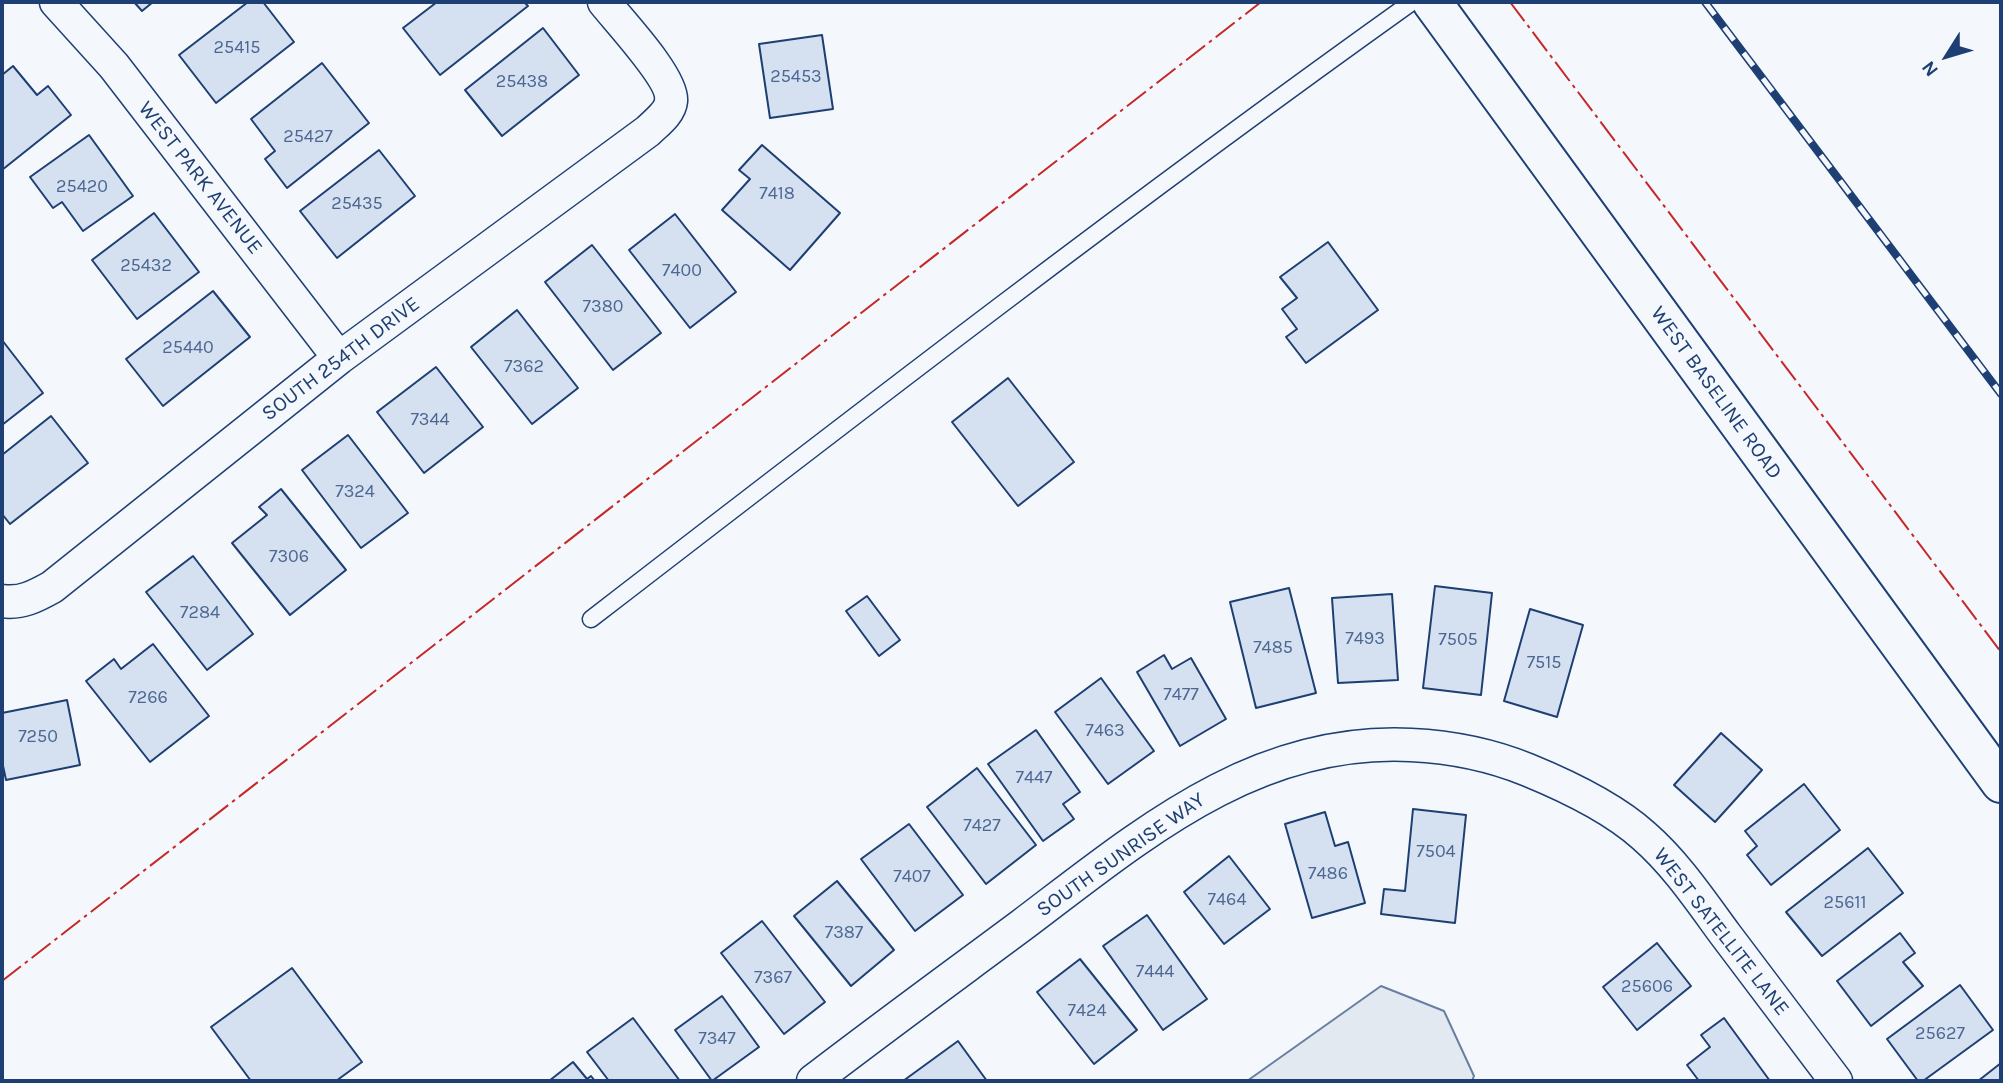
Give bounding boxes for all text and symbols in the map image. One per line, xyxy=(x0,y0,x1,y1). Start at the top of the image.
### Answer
north arrow xyxy=(1912,21,1982,91)
house number: 25415 xyxy=(214,37,260,59)
text: N xyxy=(1917,57,1943,81)
house number: 25453 xyxy=(770,66,822,88)
house number: 25438 xyxy=(496,71,548,93)
street label: WEST PARK AVENUE xyxy=(132,96,268,260)
house number: 25427 xyxy=(283,126,333,148)
house number: 25420 xyxy=(56,176,108,198)
house number: 7418 xyxy=(759,183,795,205)
house number: 25435 xyxy=(331,193,383,215)
house number: 25432 xyxy=(120,255,172,277)
house number: 7400 xyxy=(662,260,702,282)
street label: SOUTH 254TH DRIVE xyxy=(257,291,425,427)
house number: 7380 xyxy=(583,296,623,318)
street label: WEST BASELINE ROAD xyxy=(1645,302,1787,484)
house number: 25440 xyxy=(162,337,214,359)
house number: 7362 xyxy=(504,356,544,378)
house number: 7344 xyxy=(410,409,450,431)
house number: 7324 xyxy=(335,481,375,503)
house number: 7306 xyxy=(269,546,309,568)
house number: 7284 xyxy=(180,602,220,624)
house number: 7493 xyxy=(1345,628,1385,650)
house number: 7505 xyxy=(1438,629,1478,651)
house number: 7485 xyxy=(1253,637,1293,659)
house number: 7515 xyxy=(1527,652,1561,674)
house number: 7477 xyxy=(1163,684,1199,706)
house number: 7266 xyxy=(128,687,168,709)
house number: 7463 xyxy=(1085,720,1125,742)
house number: 7250 xyxy=(18,726,58,748)
house number: 7447 xyxy=(1015,767,1053,789)
street label: SOUTH SUNRISE WAY xyxy=(1032,787,1210,923)
house number: 7427 xyxy=(963,815,1001,837)
house number: 7504 xyxy=(1416,841,1456,863)
street label: WEST SATELLITE LANE xyxy=(1648,843,1794,1021)
house number: 7486 xyxy=(1308,863,1348,885)
house number: 7407 xyxy=(893,866,931,888)
house number: 7464 xyxy=(1208,889,1246,911)
house number: 25611 xyxy=(1824,892,1866,914)
house number: 7387 xyxy=(825,922,863,944)
house number: 7444 xyxy=(1136,961,1174,983)
house number: 7367 xyxy=(754,967,792,989)
house number: 25606 xyxy=(1621,976,1673,998)
house number: 7424 xyxy=(1068,1000,1106,1022)
house number: 25627 xyxy=(1915,1023,1965,1045)
house number: 7347 xyxy=(698,1028,736,1050)

